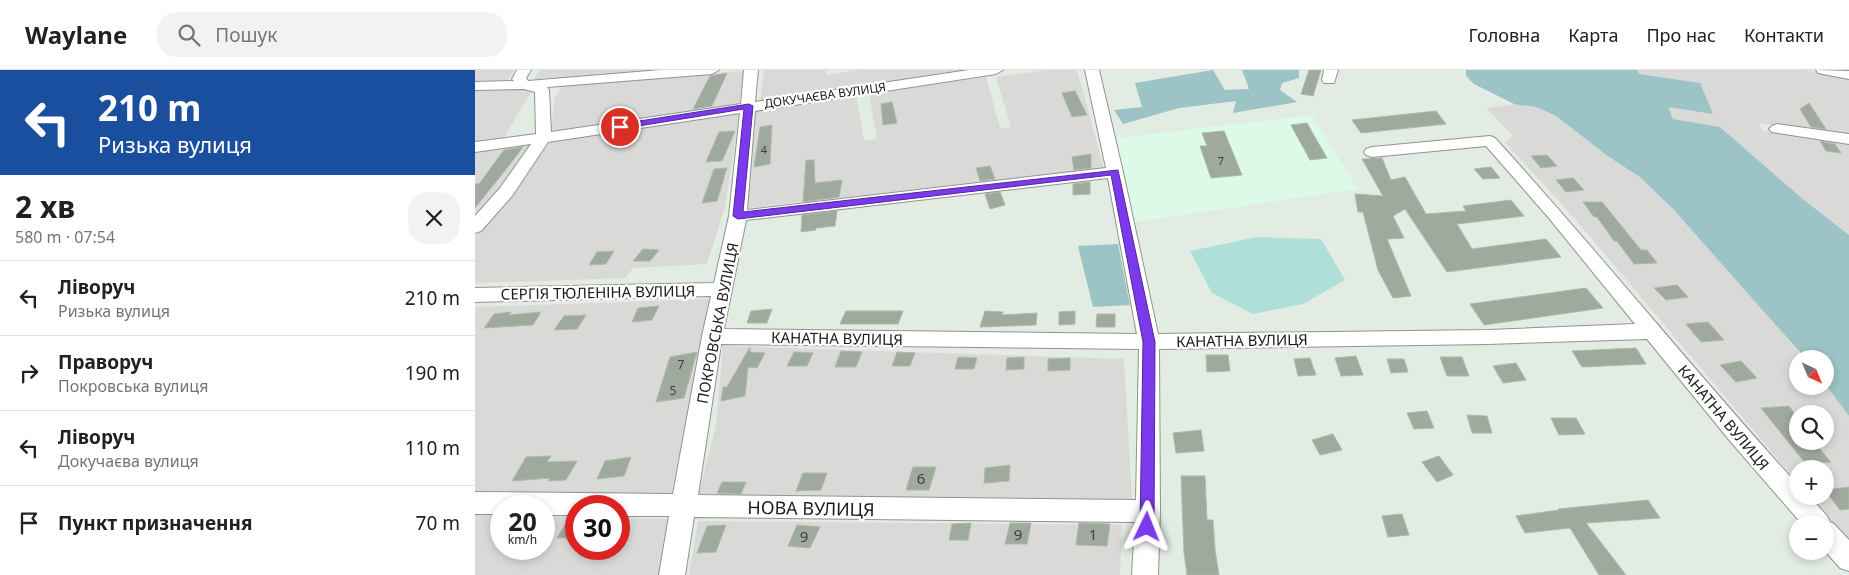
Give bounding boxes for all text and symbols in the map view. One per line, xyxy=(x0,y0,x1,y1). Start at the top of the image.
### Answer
search box xyxy=(157,12,507,57)
text: Waylane xyxy=(25,18,127,51)
icon: search xyxy=(175,21,203,49)
text: Пошук xyxy=(215,22,277,48)
text: Головна xyxy=(1469,23,1540,47)
text: Карта xyxy=(1568,23,1618,47)
text: Про нас xyxy=(1646,23,1716,47)
text: Контакти xyxy=(1744,23,1824,47)
street label: ДОКУЧАЄВА ВУЛИЦЯ xyxy=(763,78,887,112)
text: 210 m xyxy=(98,84,201,131)
icon: left xyxy=(15,90,80,155)
pin xyxy=(599,106,641,148)
icon: arrive xyxy=(606,113,634,141)
text: Ризька вулиця xyxy=(98,129,252,159)
house number: 4 xyxy=(761,142,768,157)
house number: 7 xyxy=(1218,153,1224,168)
text: 2 хв xyxy=(15,186,75,227)
button: close xyxy=(408,192,460,244)
text: 580 m · 07:54 xyxy=(15,226,115,248)
street label: ПОКРОВСЬКА ВУЛИЦЯ xyxy=(692,241,742,405)
text: Ліворуч xyxy=(58,274,135,300)
street label: СЕРГІЯ ТЮЛЕНІНА ВУЛИЦЯ xyxy=(501,280,695,304)
icon: left xyxy=(15,284,43,312)
text: 210 m xyxy=(405,285,460,311)
text: Ризька вулиця xyxy=(58,300,170,322)
street label: КАНАТНА ВУЛИЦЯ xyxy=(771,327,903,349)
street label: КАНАТНА ВУЛИЦЯ xyxy=(1176,329,1308,351)
text: Праворуч xyxy=(58,349,153,375)
north arrow xyxy=(1789,350,1834,395)
map controls xyxy=(1789,350,1834,560)
house number: 7 xyxy=(678,356,685,373)
icon: right xyxy=(15,359,43,387)
text: 190 m xyxy=(405,360,460,386)
street label: КАНАТНА ВУЛИЦЯ xyxy=(1674,360,1774,474)
text: Покровська вулиця xyxy=(58,375,208,397)
house number: 5 xyxy=(670,382,677,399)
button: search xyxy=(1789,405,1834,450)
text: Ліворуч xyxy=(58,424,135,450)
icon: left xyxy=(15,434,43,462)
text: 110 m xyxy=(405,435,460,461)
text: Докучаєва вулиця xyxy=(58,450,199,472)
button: + xyxy=(1789,460,1834,505)
house number: 6 xyxy=(917,468,925,488)
speed limit sign: 30 xyxy=(565,495,630,560)
street label: НОВА ВУЛИЦЯ xyxy=(747,495,875,521)
position arrow xyxy=(1120,500,1172,552)
text: 20 xyxy=(508,504,537,538)
icon: arrive xyxy=(15,509,43,537)
text: Пункт призначення xyxy=(58,510,252,536)
text: 70 m xyxy=(416,510,460,536)
button: − xyxy=(1789,515,1834,560)
house number: 9 xyxy=(1014,524,1022,544)
house number: 1 xyxy=(1089,524,1097,544)
house number: 9 xyxy=(800,526,808,546)
text: km/h xyxy=(508,531,537,548)

